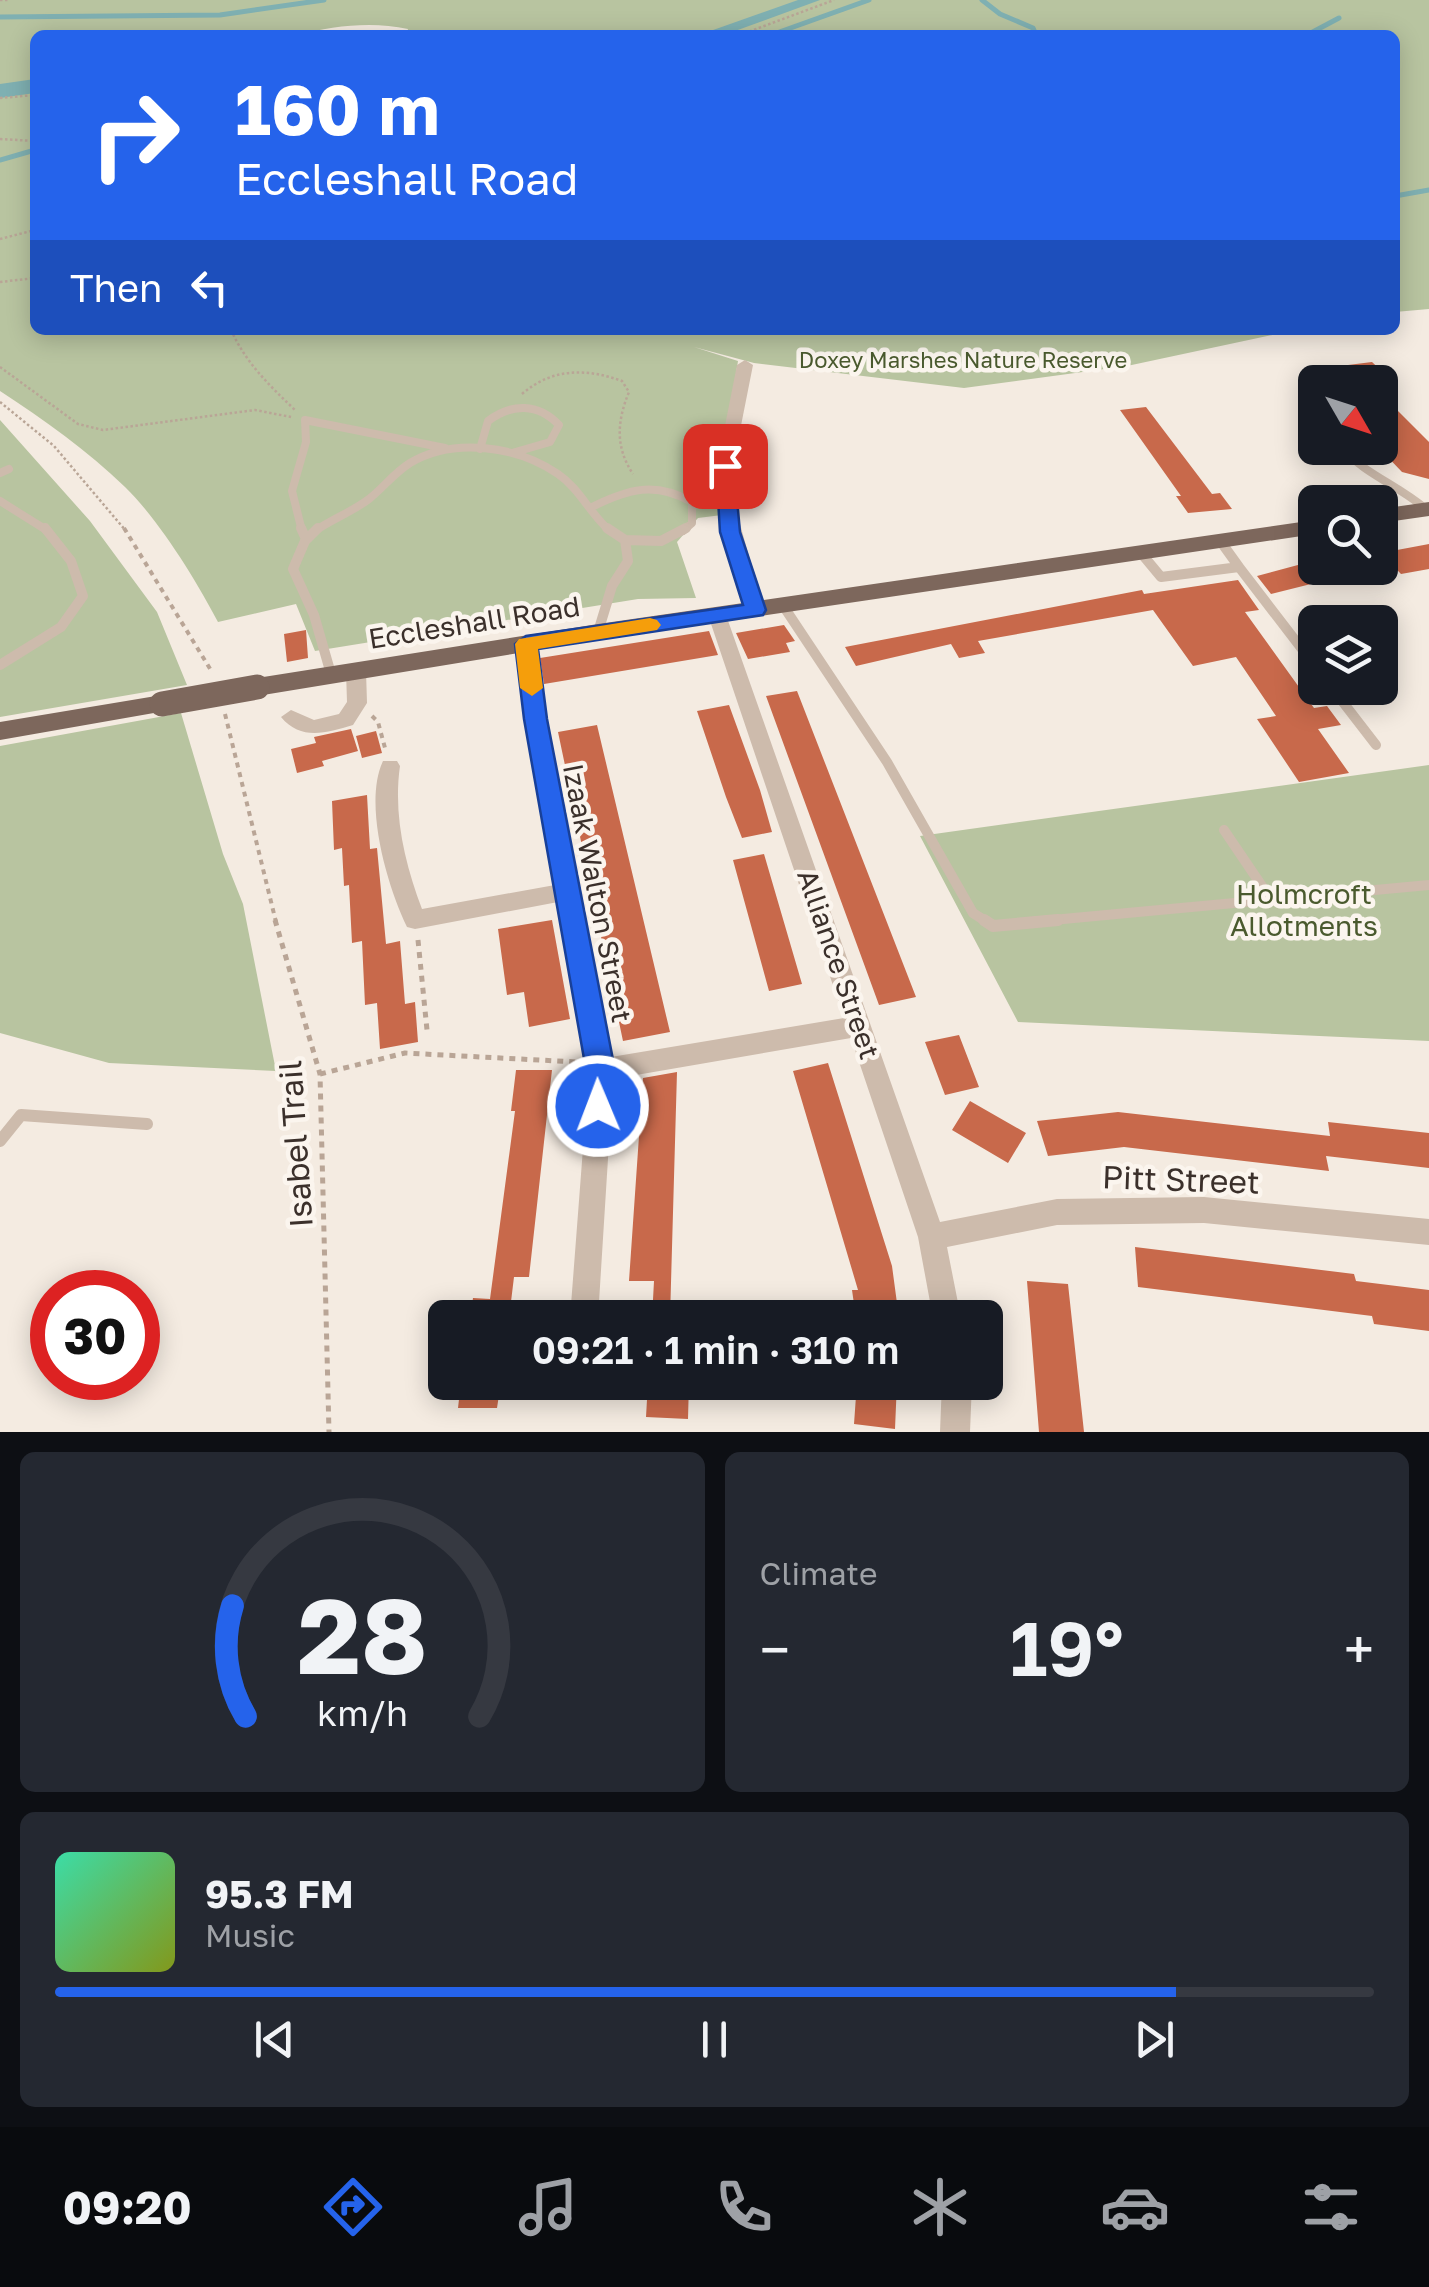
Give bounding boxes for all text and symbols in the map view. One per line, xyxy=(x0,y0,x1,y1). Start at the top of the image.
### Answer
text: 160 m xyxy=(235,66,440,150)
icon: right xyxy=(70,70,200,200)
text: Eccleshall Road xyxy=(235,151,578,205)
icon: left xyxy=(182,260,237,315)
text: Then xyxy=(70,265,162,310)
park label: Doxey Marshes Nature Reserve xyxy=(799,346,1127,373)
north arrow xyxy=(1298,365,1398,465)
map controls xyxy=(1298,365,1398,705)
pin xyxy=(683,424,768,509)
icon: arrive xyxy=(698,439,753,494)
button: search xyxy=(1298,485,1398,585)
street label: Eccleshall Road xyxy=(366,589,582,655)
button: layers xyxy=(1298,605,1398,705)
street label: Izaak Walton Street xyxy=(557,761,639,1025)
street label: Alliance Street xyxy=(791,865,887,1063)
park label: Holmcroft Allotments xyxy=(1230,877,1378,942)
position arrow xyxy=(546,1054,650,1158)
street label: Isabel Trail xyxy=(270,1059,320,1229)
street label: Pitt Street xyxy=(1102,1157,1260,1201)
speed limit sign: 30 xyxy=(30,1270,160,1400)
text: 09:21 · 1 min · 310 m xyxy=(532,1327,899,1372)
text: Climate xyxy=(760,1554,878,1592)
text: 28 xyxy=(297,1572,427,1697)
text: 19° xyxy=(1010,1602,1124,1693)
text: − xyxy=(760,1616,790,1682)
text: + xyxy=(1344,1616,1374,1682)
text: km/h xyxy=(317,1691,408,1734)
text: 95.3 FM xyxy=(205,1871,354,1916)
text: Music xyxy=(205,1916,295,1954)
icon: previous xyxy=(247,2012,302,2067)
icon: pause xyxy=(687,2012,742,2067)
icon: next xyxy=(1127,2012,1182,2067)
icon: directions xyxy=(318,2172,388,2242)
icon: music xyxy=(513,2172,583,2242)
icon: phone xyxy=(709,2172,779,2242)
icon: climate xyxy=(905,2172,975,2242)
icon: car xyxy=(1100,2172,1170,2242)
icon: filters xyxy=(1296,2172,1366,2242)
text: 09:20 xyxy=(63,2180,192,2234)

